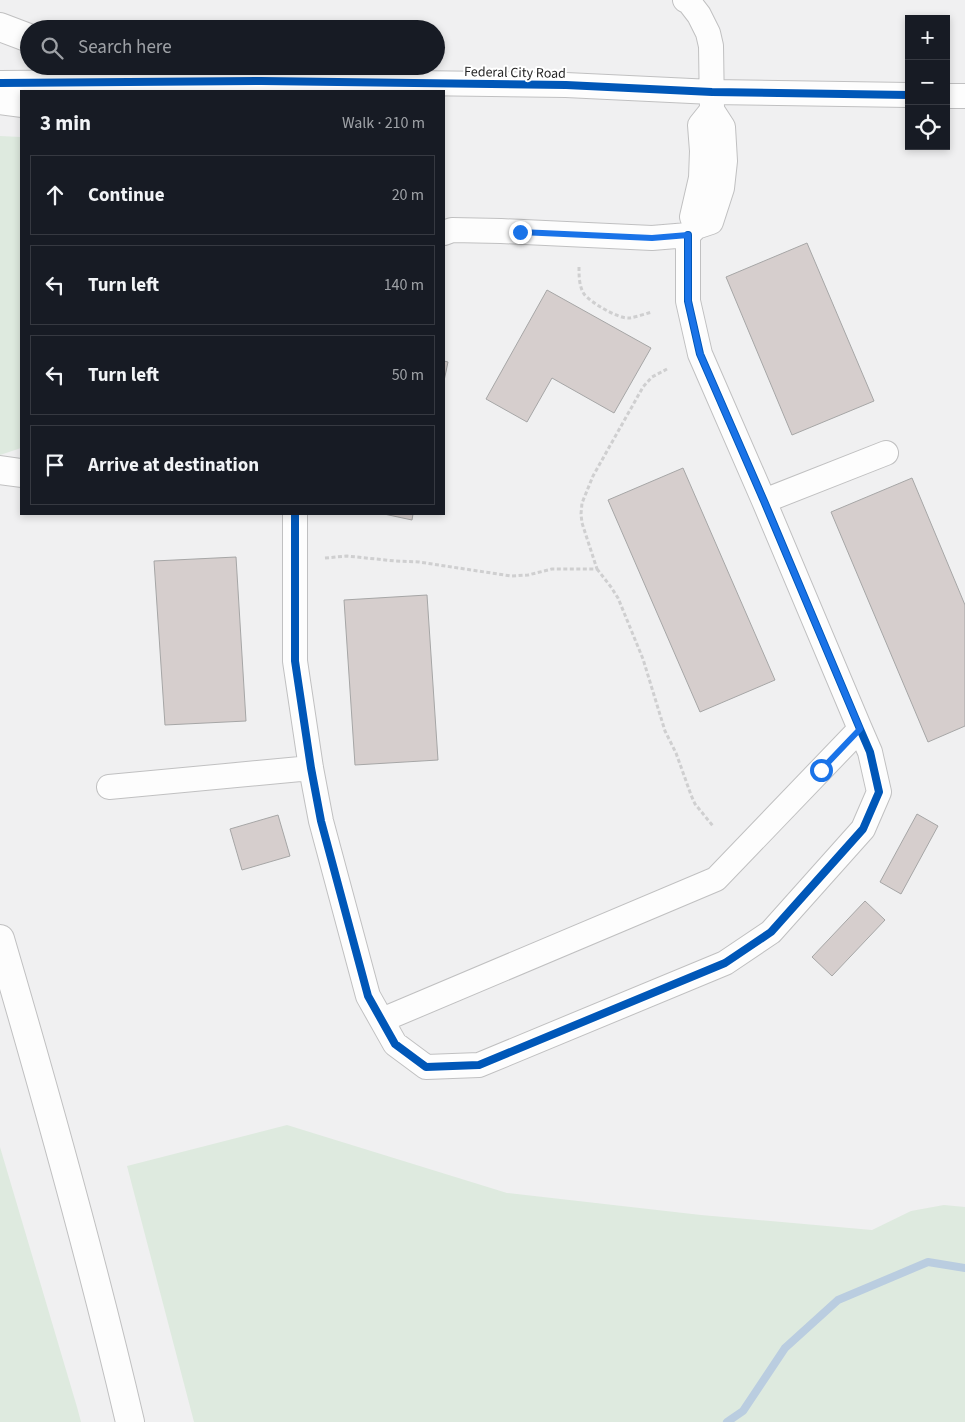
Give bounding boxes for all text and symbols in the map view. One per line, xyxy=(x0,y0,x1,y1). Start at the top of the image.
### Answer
map controls xyxy=(905,15,950,150)
button: + xyxy=(905,15,950,60)
search box xyxy=(20,20,445,75)
icon: search xyxy=(38,34,66,62)
text: Search here xyxy=(78,34,172,61)
button: − xyxy=(905,60,950,105)
street label: Federal City Road xyxy=(464,62,566,84)
button: locate xyxy=(905,105,950,150)
text: 3 min xyxy=(40,108,91,138)
text: Walk · 210 m xyxy=(342,112,425,134)
icon: ahead xyxy=(41,181,69,209)
text: Continue xyxy=(88,182,165,209)
text: 20 m xyxy=(392,184,424,206)
route end xyxy=(509,221,532,244)
icon: left xyxy=(41,271,69,299)
text: Turn left xyxy=(88,272,159,299)
text: 140 m xyxy=(384,274,424,296)
icon: left xyxy=(41,361,69,389)
text: Turn left xyxy=(88,362,159,389)
text: 50 m xyxy=(392,364,424,386)
icon: arrive xyxy=(41,451,69,479)
text: Arrive at destination xyxy=(88,452,259,479)
route start xyxy=(810,759,833,782)

